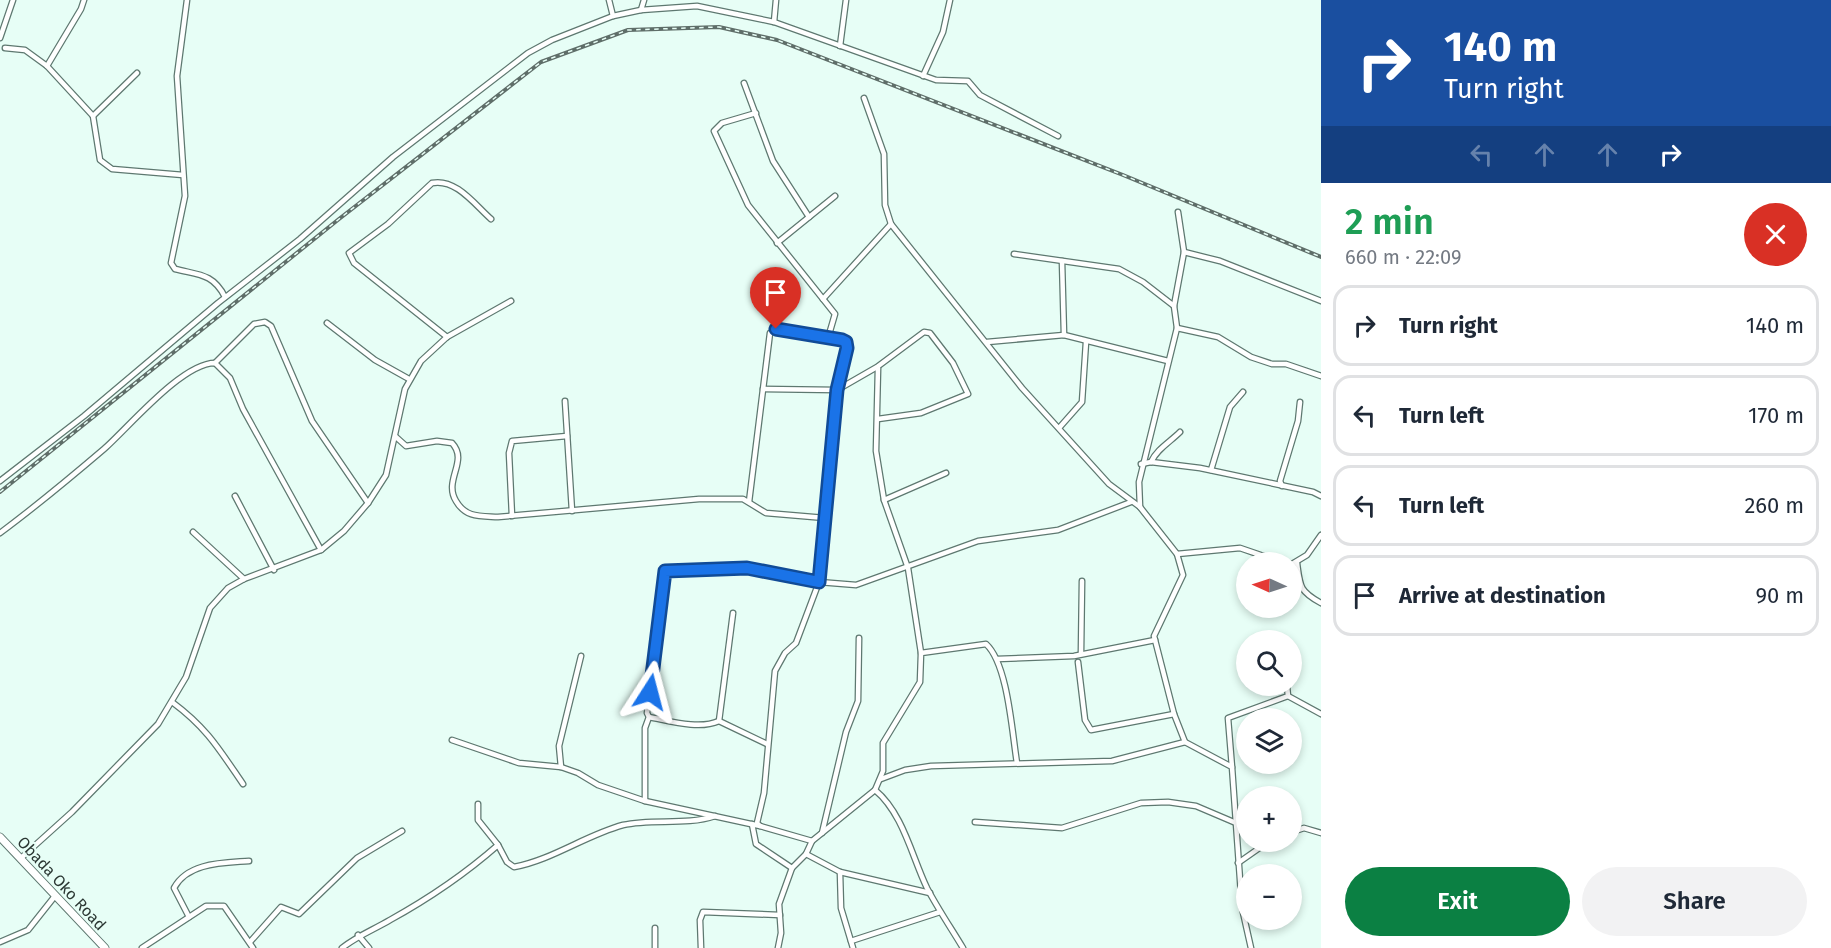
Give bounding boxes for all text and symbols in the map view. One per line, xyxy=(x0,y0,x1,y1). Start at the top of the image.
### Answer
text: 140 m xyxy=(1444,22,1557,72)
icon: right xyxy=(1345,24,1423,102)
text: Turn right xyxy=(1444,73,1564,105)
icon: left xyxy=(1465,138,1498,171)
icon: ahead xyxy=(1528,138,1561,171)
icon: ahead xyxy=(1591,138,1624,171)
icon: right xyxy=(1654,138,1687,171)
text: 2 min xyxy=(1345,200,1434,244)
button: close xyxy=(1744,203,1807,266)
text: 660 m · 22:09 xyxy=(1345,245,1461,269)
pin xyxy=(750,267,801,329)
icon: arrive xyxy=(759,276,792,309)
icon: right xyxy=(1348,309,1381,342)
text: Turn right xyxy=(1399,312,1498,339)
text: 140 m xyxy=(1746,312,1804,339)
icon: left xyxy=(1348,399,1381,432)
text: Turn left xyxy=(1399,402,1484,429)
text: 170 m xyxy=(1748,402,1804,429)
icon: left xyxy=(1348,489,1381,522)
text: Turn left xyxy=(1399,492,1484,519)
text: 260 m xyxy=(1744,492,1804,519)
north arrow xyxy=(1236,552,1302,618)
map controls xyxy=(1236,552,1302,930)
icon: arrive xyxy=(1348,579,1381,612)
text: Arrive at destination xyxy=(1399,582,1606,609)
text: 90 m xyxy=(1755,582,1804,609)
button: search xyxy=(1236,630,1302,696)
position arrow xyxy=(618,660,682,724)
button: layers xyxy=(1236,708,1302,774)
button: + xyxy=(1236,786,1302,852)
street label: Obada Oko Road xyxy=(13,833,110,934)
button: − xyxy=(1236,864,1302,930)
button: Exit xyxy=(1345,867,1570,936)
button: Share xyxy=(1582,867,1807,936)

